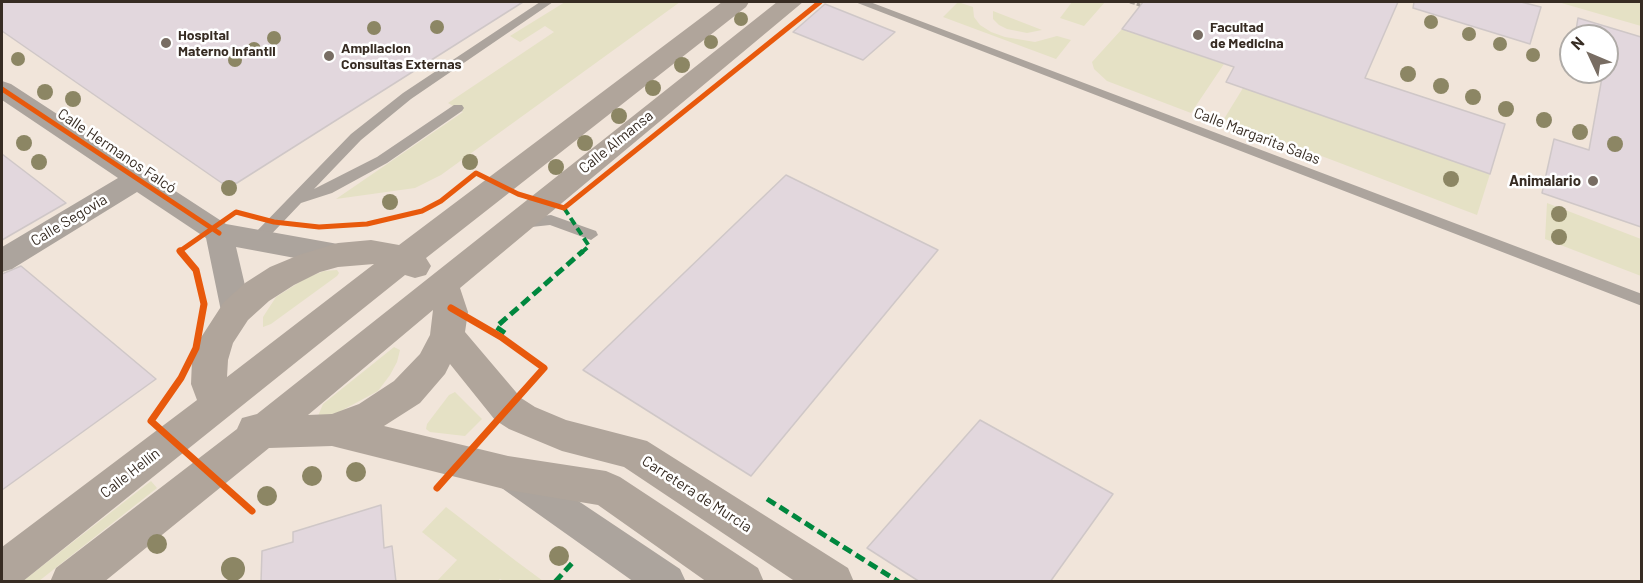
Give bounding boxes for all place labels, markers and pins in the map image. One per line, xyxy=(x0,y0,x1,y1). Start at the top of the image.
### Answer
place label: Facultad de Medicina xyxy=(1210,19,1284,51)
place label: Hospital Materno Infantil xyxy=(178,27,276,60)
marker: Facultad de Medicina xyxy=(1191,28,1205,42)
marker: Hospital Materno Infantil xyxy=(159,36,173,50)
place label: Ampliacion Consultas Externas xyxy=(341,40,462,72)
marker: Ampliacion Consultas Externas xyxy=(322,49,336,63)
place label: Animalario xyxy=(1509,172,1581,190)
marker: Animalario xyxy=(1586,174,1600,188)

